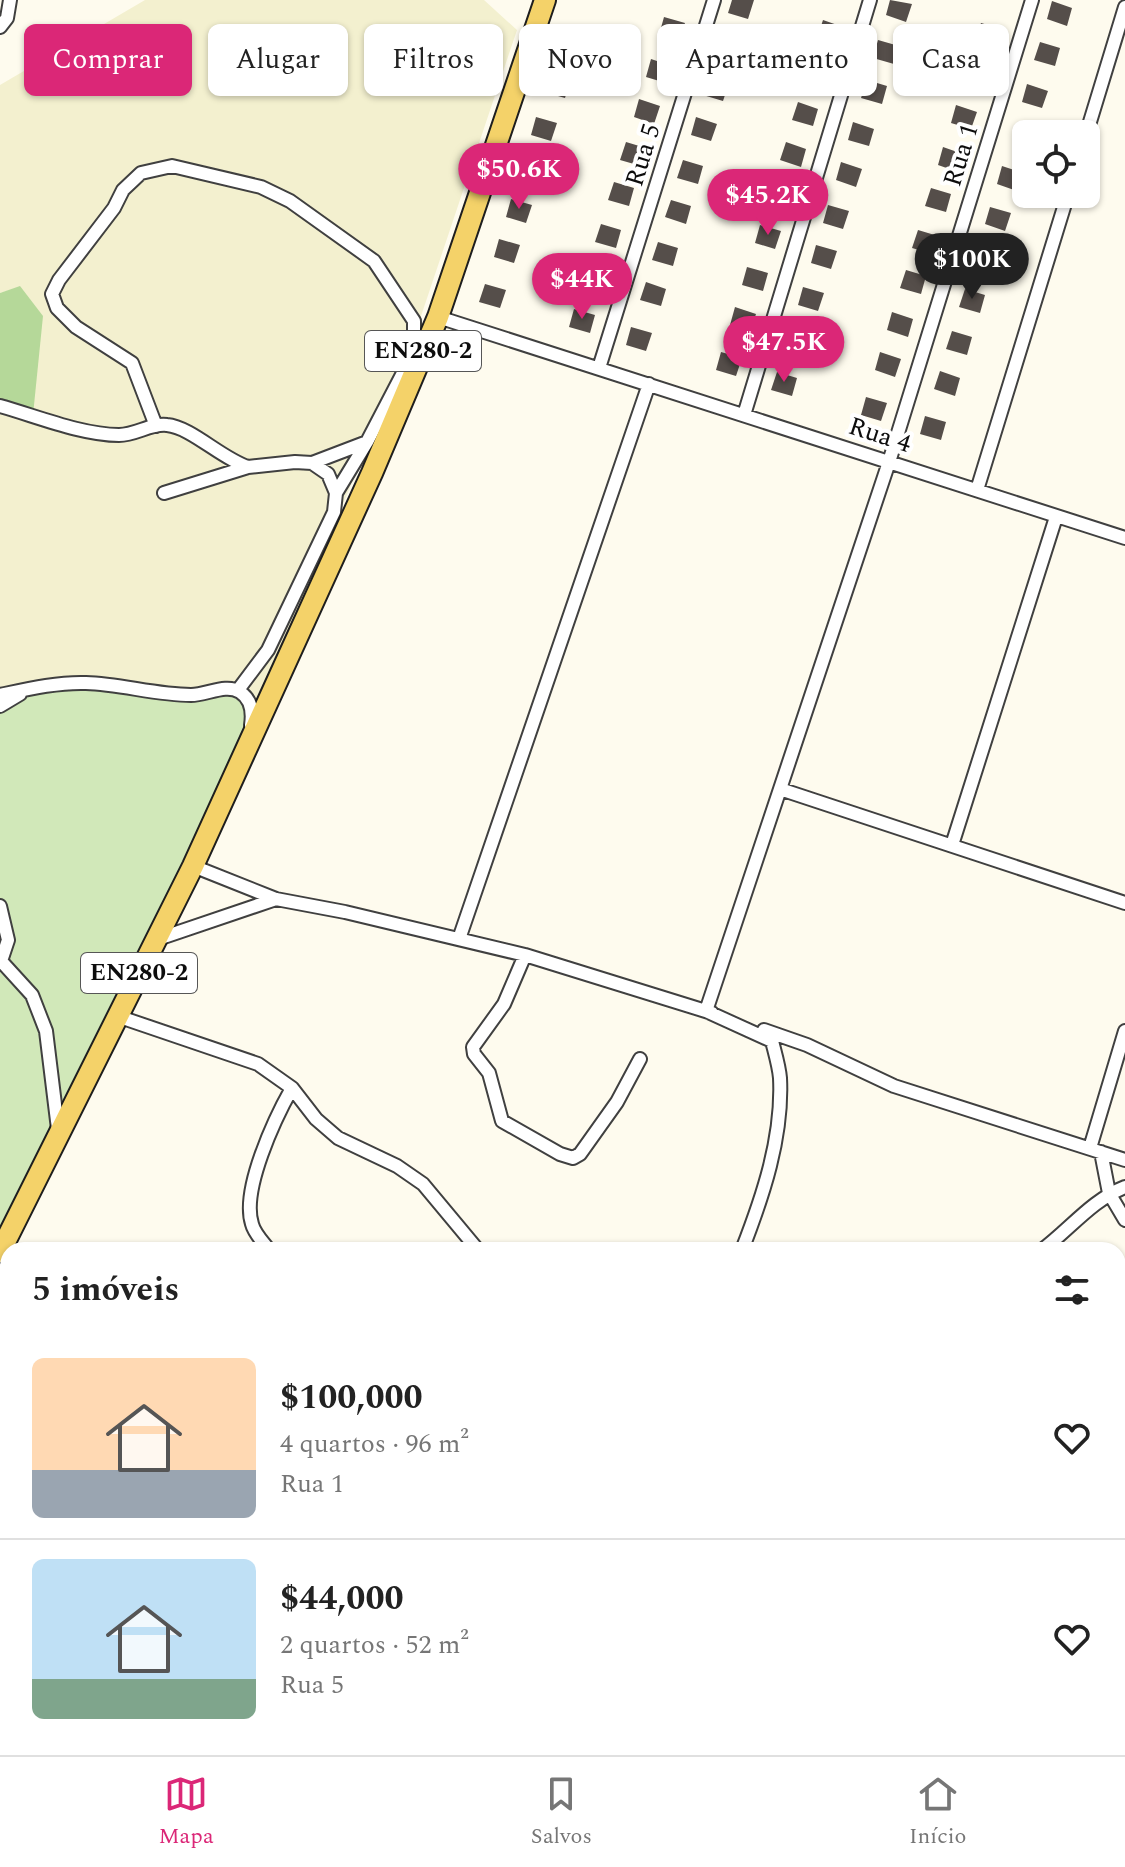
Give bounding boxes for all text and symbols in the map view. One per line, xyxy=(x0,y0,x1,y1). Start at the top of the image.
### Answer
chip: Comprar xyxy=(24,24,192,96)
chip: Alugar xyxy=(208,24,348,96)
chip: Filtros xyxy=(364,24,503,96)
chip: Novo xyxy=(519,24,641,96)
chip: Apartamento xyxy=(657,24,877,96)
chip: Casa xyxy=(893,24,1009,96)
street label: Rua 5 xyxy=(615,119,671,191)
street label: Rua 1 xyxy=(933,119,989,191)
map controls xyxy=(1012,120,1100,208)
button: locate xyxy=(1012,120,1100,208)
pin: $50.6K xyxy=(454,143,584,211)
text: $50.6K xyxy=(476,149,562,189)
pin: $45.2K xyxy=(703,169,833,237)
text: $45.2K xyxy=(725,175,811,215)
pin: $100K xyxy=(916,233,1028,301)
text: $100K xyxy=(933,239,1011,279)
pin: $44K xyxy=(535,253,629,321)
text: $44K xyxy=(550,259,614,299)
pin: $47.5K xyxy=(719,316,849,384)
text: $47.5K xyxy=(741,322,827,362)
road number: EN280-2 xyxy=(365,331,481,371)
street label: Rua 4 xyxy=(843,406,917,464)
road number: EN280-2 xyxy=(81,953,197,993)
text: 5 imóveis xyxy=(32,1264,179,1316)
icon: filters xyxy=(1050,1268,1094,1312)
text: $100,000 xyxy=(280,1372,423,1424)
icon: home xyxy=(96,1390,192,1486)
icon: heart xyxy=(1050,1416,1094,1460)
text: 4 quartos · 96 m² xyxy=(280,1424,469,1464)
text: Rua 1 xyxy=(280,1464,344,1504)
text: $44,000 xyxy=(280,1573,404,1625)
icon: home xyxy=(96,1591,192,1687)
icon: heart xyxy=(1050,1617,1094,1661)
text: 2 quartos · 52 m² xyxy=(280,1625,469,1665)
text: Rua 5 xyxy=(280,1665,344,1705)
tab: Mapa xyxy=(159,1772,214,1853)
tab: Salvos xyxy=(531,1772,592,1853)
tab: Início xyxy=(909,1772,966,1853)

